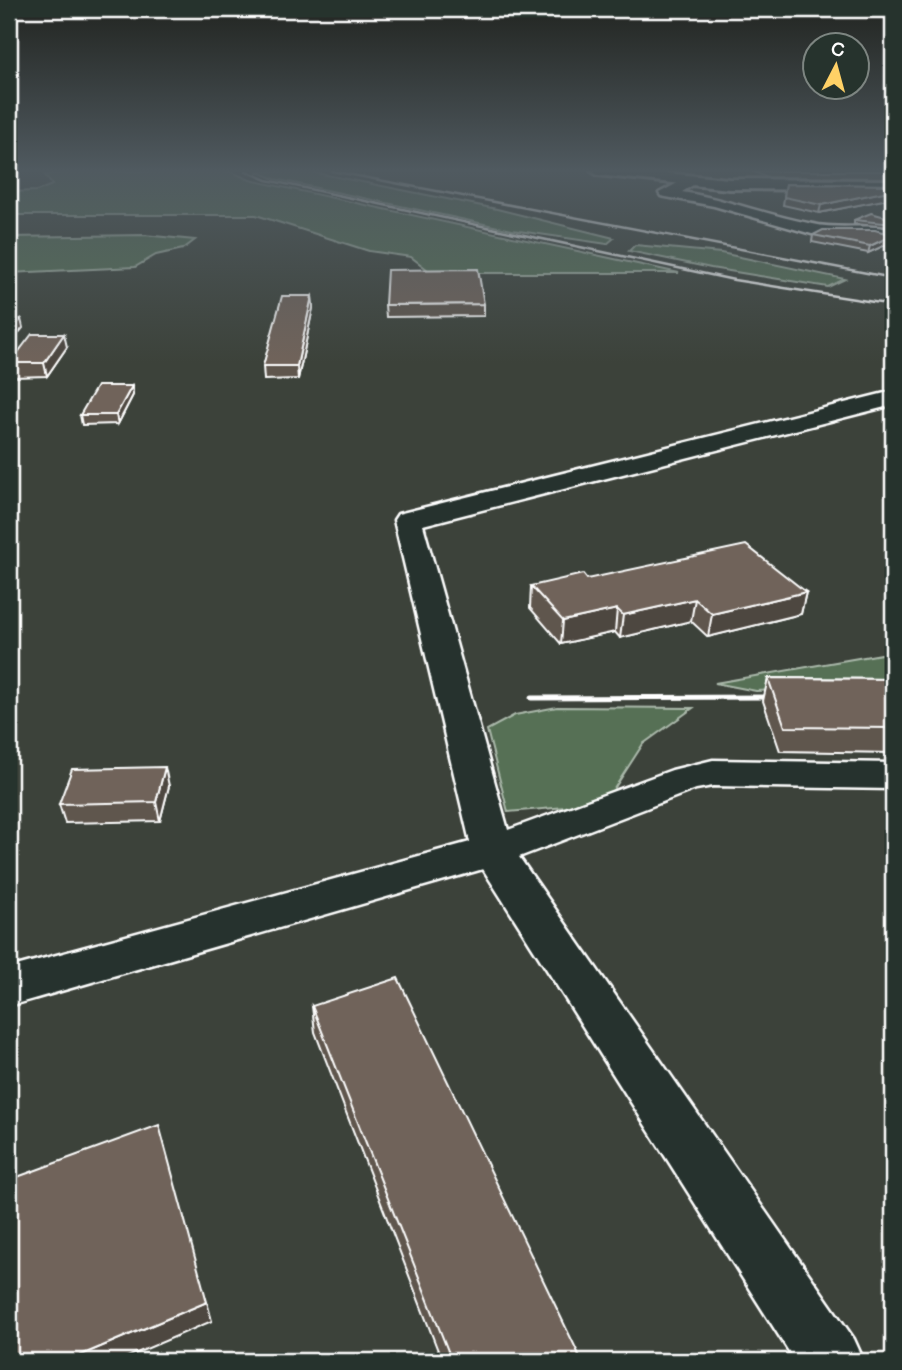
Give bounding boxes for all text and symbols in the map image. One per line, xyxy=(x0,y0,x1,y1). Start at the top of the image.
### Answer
north arrow xyxy=(800,32,870,102)
text: С xyxy=(830,38,845,63)

